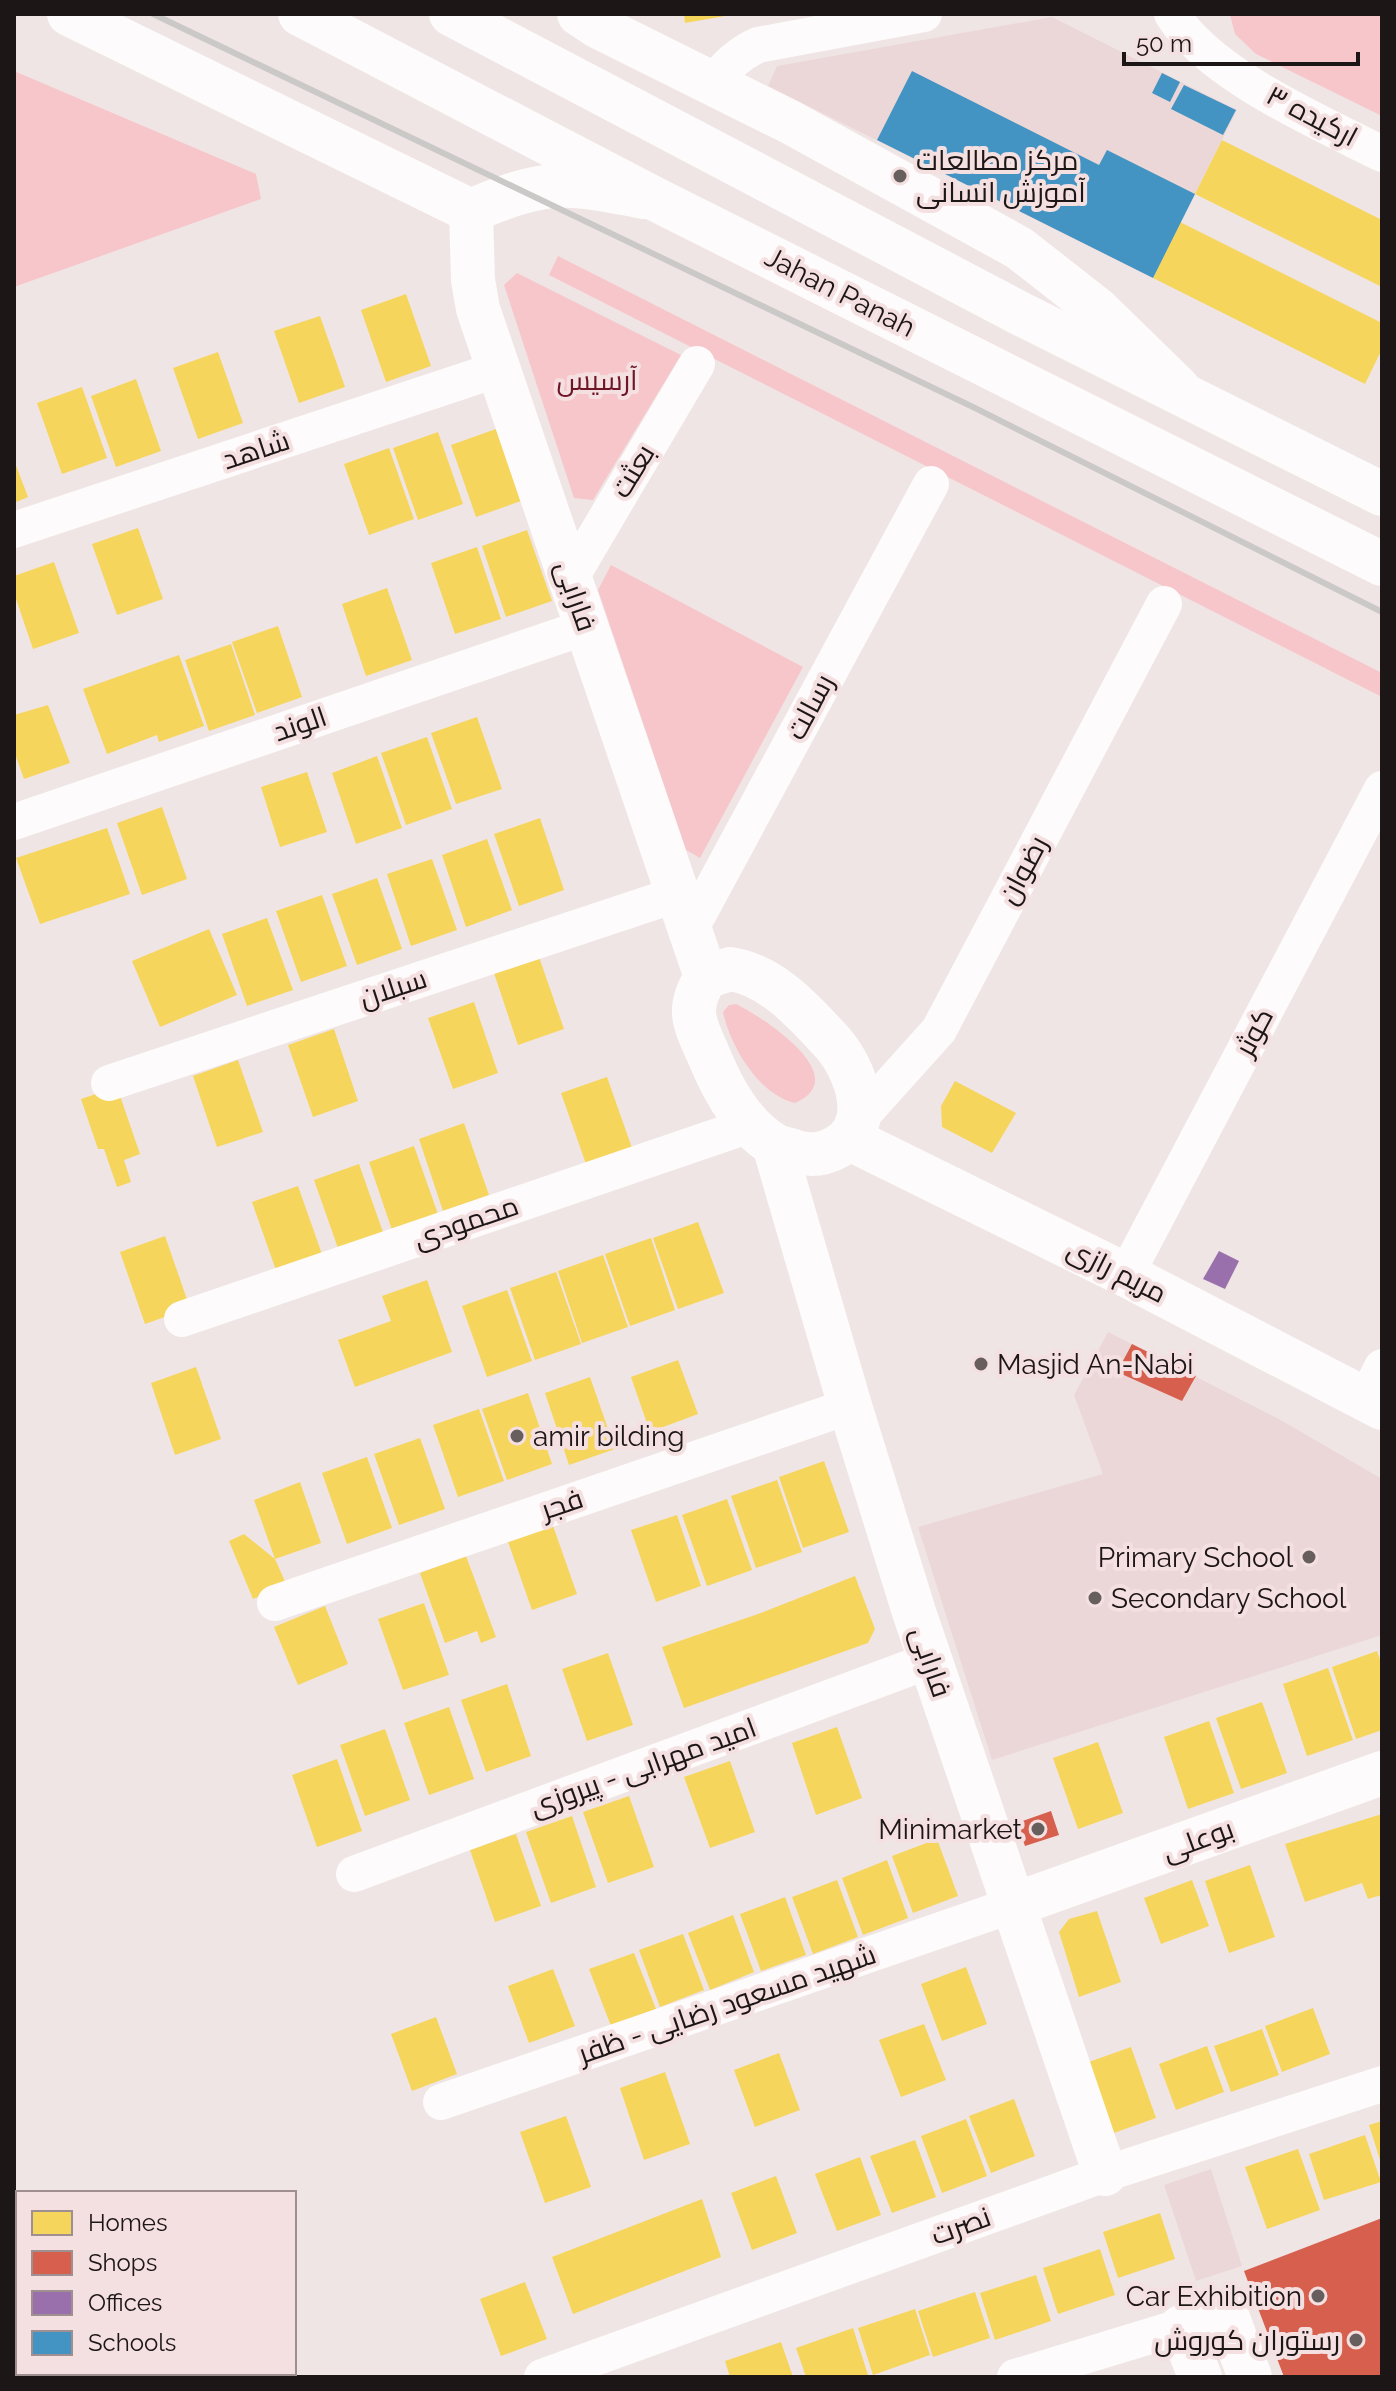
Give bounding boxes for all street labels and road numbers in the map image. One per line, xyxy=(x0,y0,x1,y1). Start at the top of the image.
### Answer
street label: ارکیده ۳ xyxy=(1261,78,1363,154)
street label: Jahan Panah xyxy=(759,240,921,344)
street label: شاهد xyxy=(218,424,294,476)
street label: بعثت xyxy=(604,438,662,504)
street label: فارابی xyxy=(549,556,603,636)
street label: رسالت xyxy=(779,669,841,745)
street label: الوند xyxy=(269,700,331,748)
street label: رضوان xyxy=(991,830,1055,910)
street label: سبلان xyxy=(355,962,431,1014)
street label: کوثر xyxy=(1227,1002,1280,1063)
street label: محمودی xyxy=(409,1189,523,1255)
street label: مریم رازی xyxy=(1061,1232,1172,1313)
street label: فجر xyxy=(535,1482,587,1527)
street label: فارابی xyxy=(904,1622,958,1702)
street label: امید مهرابی - پیروزی xyxy=(525,1711,761,1825)
street label: بوعلی xyxy=(1158,1812,1238,1868)
street label: شهید مسعود رضایی - ظفر xyxy=(572,1937,880,2071)
street label: نصرت xyxy=(927,2200,995,2252)

